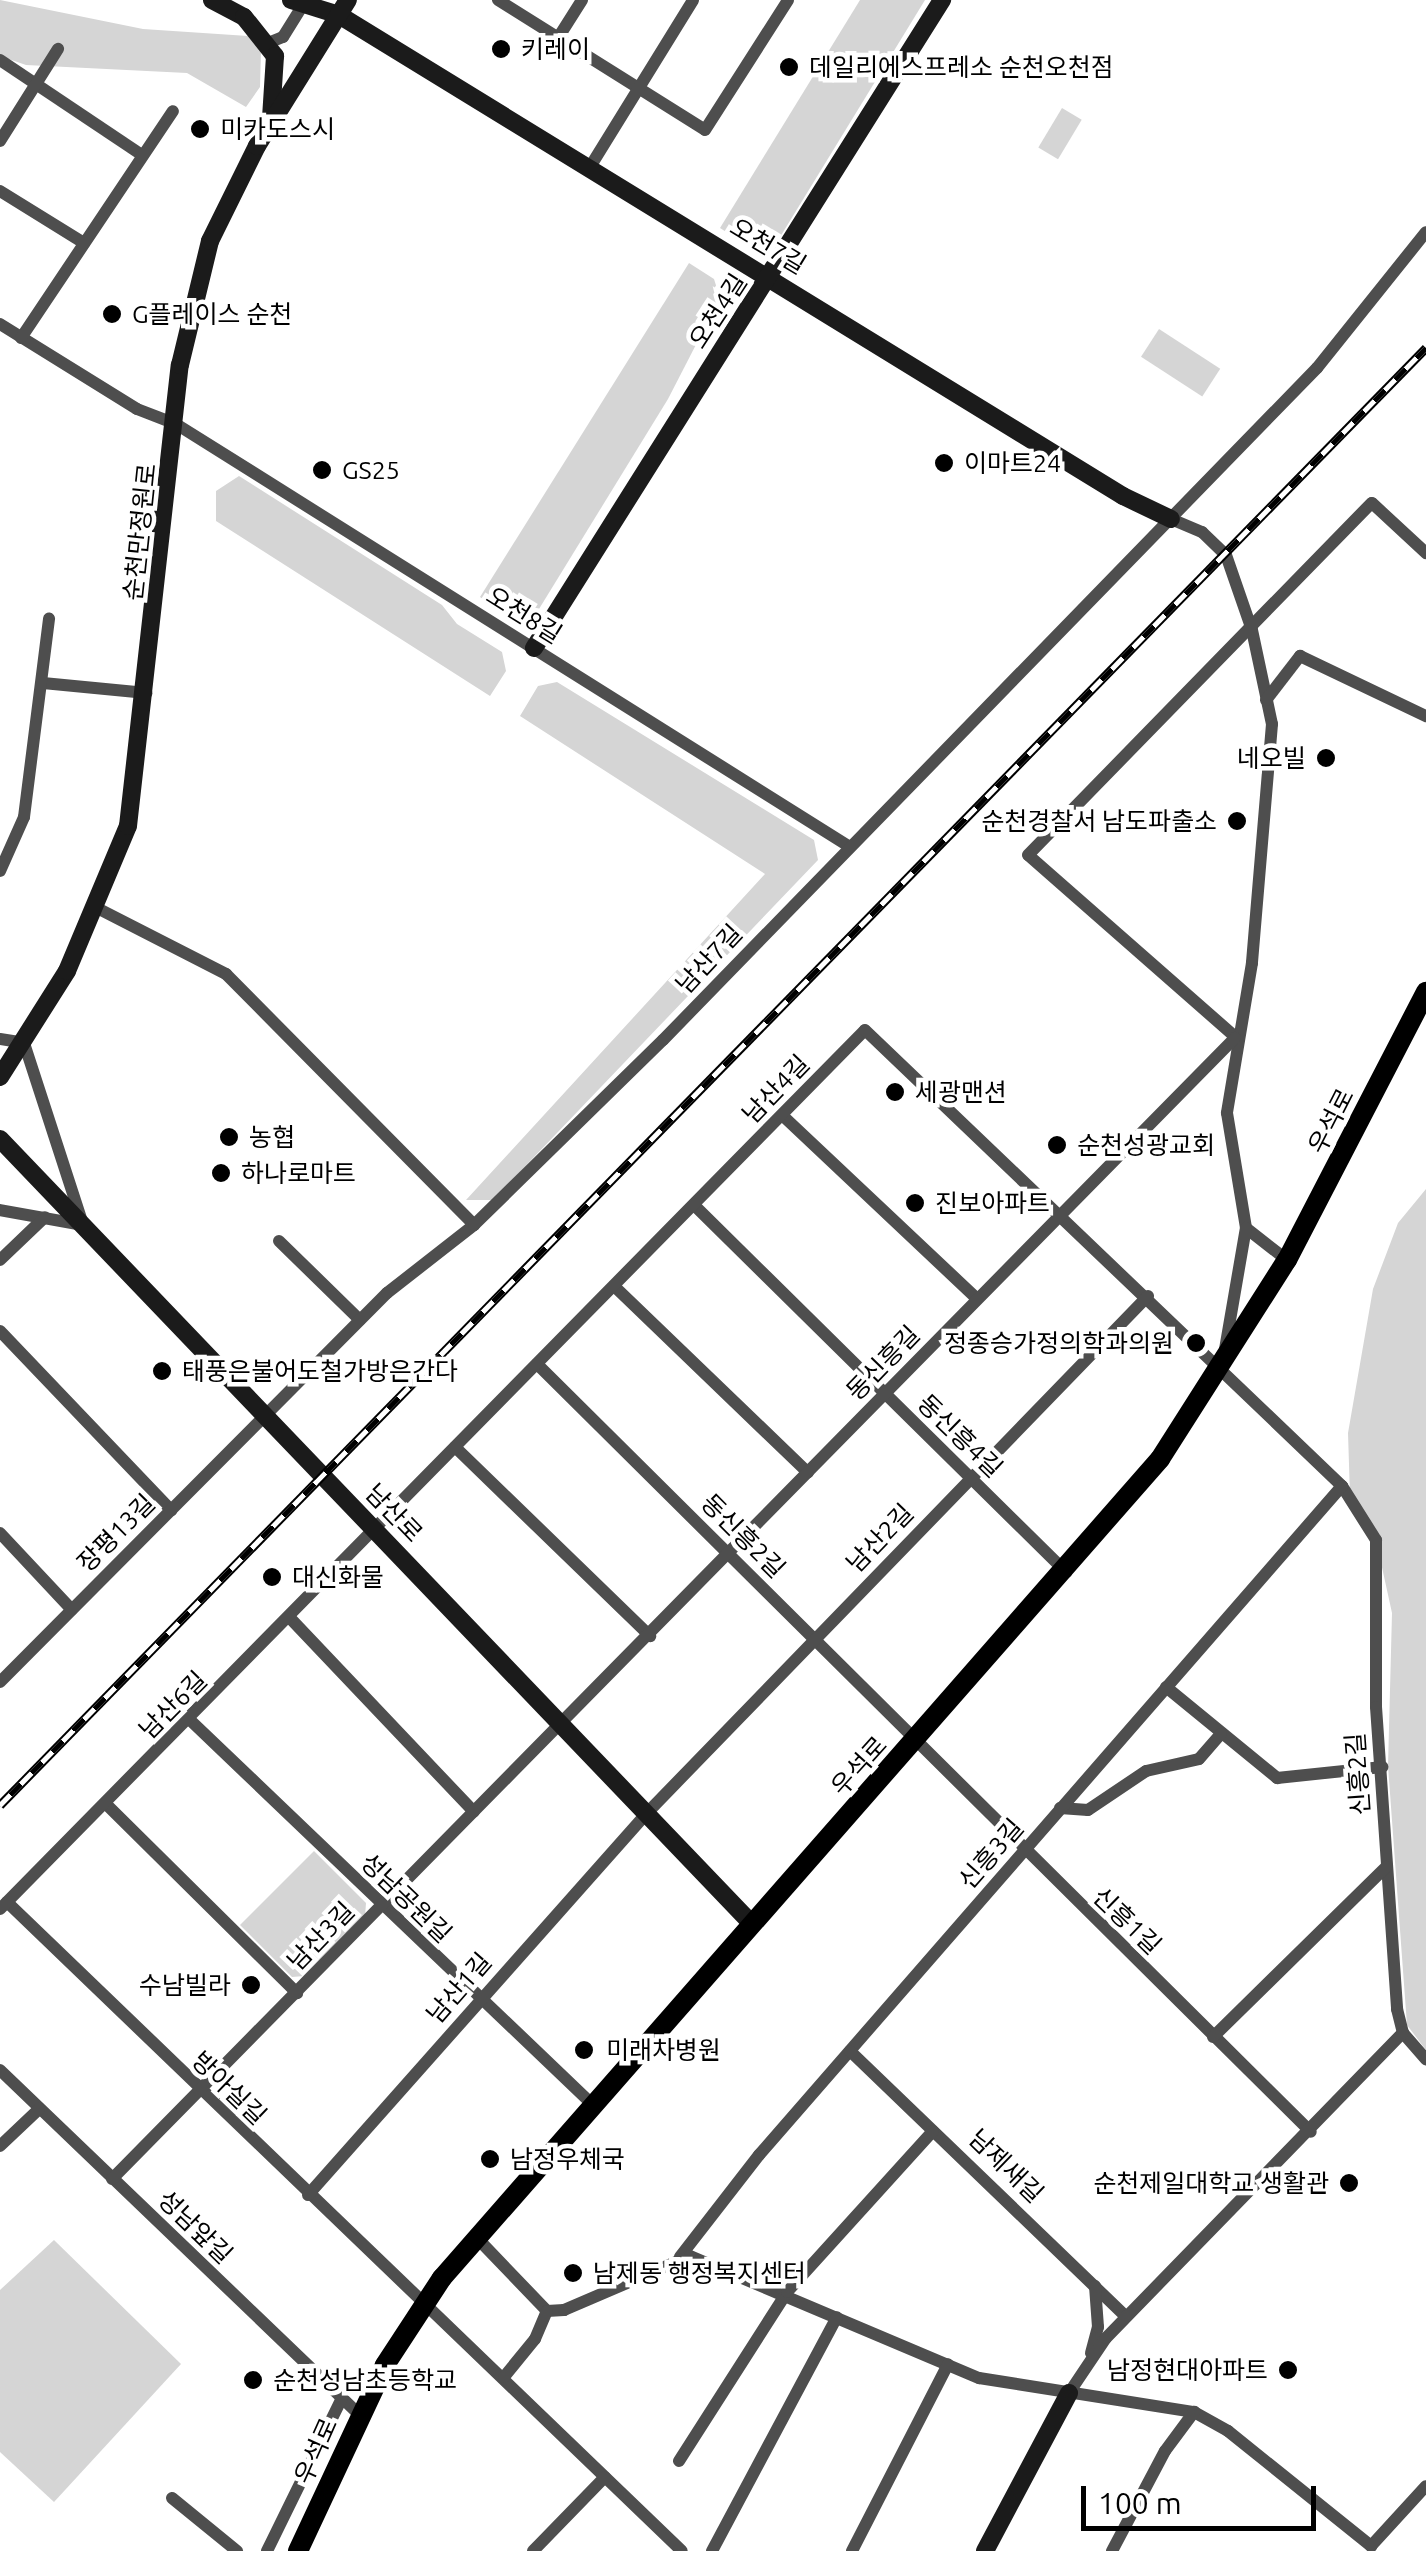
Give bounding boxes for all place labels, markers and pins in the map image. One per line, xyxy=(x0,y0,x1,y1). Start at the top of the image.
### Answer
place label: 키레이 xyxy=(521,34,590,64)
marker: 키레이 xyxy=(490,38,512,60)
place label: 데일리에스프레소 순천오천점 xyxy=(809,52,1114,82)
marker: 데일리에스프레소 순천오천점 xyxy=(778,56,800,78)
place label: 미카도스시 xyxy=(220,114,335,144)
marker: 미카도스시 xyxy=(189,118,211,140)
place label: G플레이스 순천 xyxy=(132,299,292,329)
marker: G플레이스 순천 xyxy=(101,303,123,325)
place label: 이마트24 xyxy=(964,448,1061,478)
marker: 이마트24 xyxy=(933,452,955,474)
place label: GS25 xyxy=(342,455,400,485)
marker: GS25 xyxy=(311,459,333,481)
place label: 네오빌 xyxy=(1237,743,1306,773)
marker: 네오빌 xyxy=(1315,747,1337,769)
place label: 순천경찰서 남도파출소 xyxy=(981,806,1217,836)
marker: 순천경찰서 남도파출소 xyxy=(1226,810,1248,832)
place label: 세광맨션 xyxy=(915,1077,1007,1107)
marker: 세광맨션 xyxy=(884,1081,906,1103)
place label: 농협 xyxy=(249,1122,295,1152)
marker: 농협 xyxy=(218,1126,240,1148)
place label: 순천성광교회 xyxy=(1077,1130,1215,1160)
marker: 순천성광교회 xyxy=(1046,1134,1068,1156)
place label: 하나로마트 xyxy=(241,1158,356,1188)
marker: 하나로마트 xyxy=(210,1162,232,1184)
place label: 진보아파트 xyxy=(935,1188,1050,1218)
marker: 진보아파트 xyxy=(904,1192,926,1214)
place label: 정종승가정의학과의원 xyxy=(944,1328,1174,1358)
marker: 정종승가정의학과의원 xyxy=(1183,1330,1209,1356)
place label: 태풍은불어도철가방은간다 xyxy=(182,1356,458,1386)
marker: 태풍은불어도철가방은간다 xyxy=(151,1360,173,1382)
place label: 대신화물 xyxy=(292,1562,384,1592)
marker: 대신화물 xyxy=(261,1566,283,1588)
place label: 수남빌라 xyxy=(139,1970,231,2000)
marker: 수남빌라 xyxy=(240,1974,262,1996)
place label: 미래차병원 xyxy=(606,2035,721,2065)
marker: 미래차병원 xyxy=(571,2037,597,2063)
place label: 남정우체국 xyxy=(510,2144,625,2174)
marker: 남정우체국 xyxy=(479,2148,501,2170)
place label: 순천제일대학교 생활관 xyxy=(1093,2168,1329,2198)
marker: 순천제일대학교 생활관 xyxy=(1338,2172,1360,2194)
place label: 남제동 행정복지센터 xyxy=(593,2258,806,2288)
marker: 남제동 행정복지센터 xyxy=(562,2262,584,2284)
place label: 남정현대아파트 xyxy=(1107,2355,1268,2385)
marker: 남정현대아파트 xyxy=(1277,2359,1299,2381)
place label: 순천성남초등학교 xyxy=(273,2365,457,2395)
marker: 순천성남초등학교 xyxy=(242,2369,264,2391)

